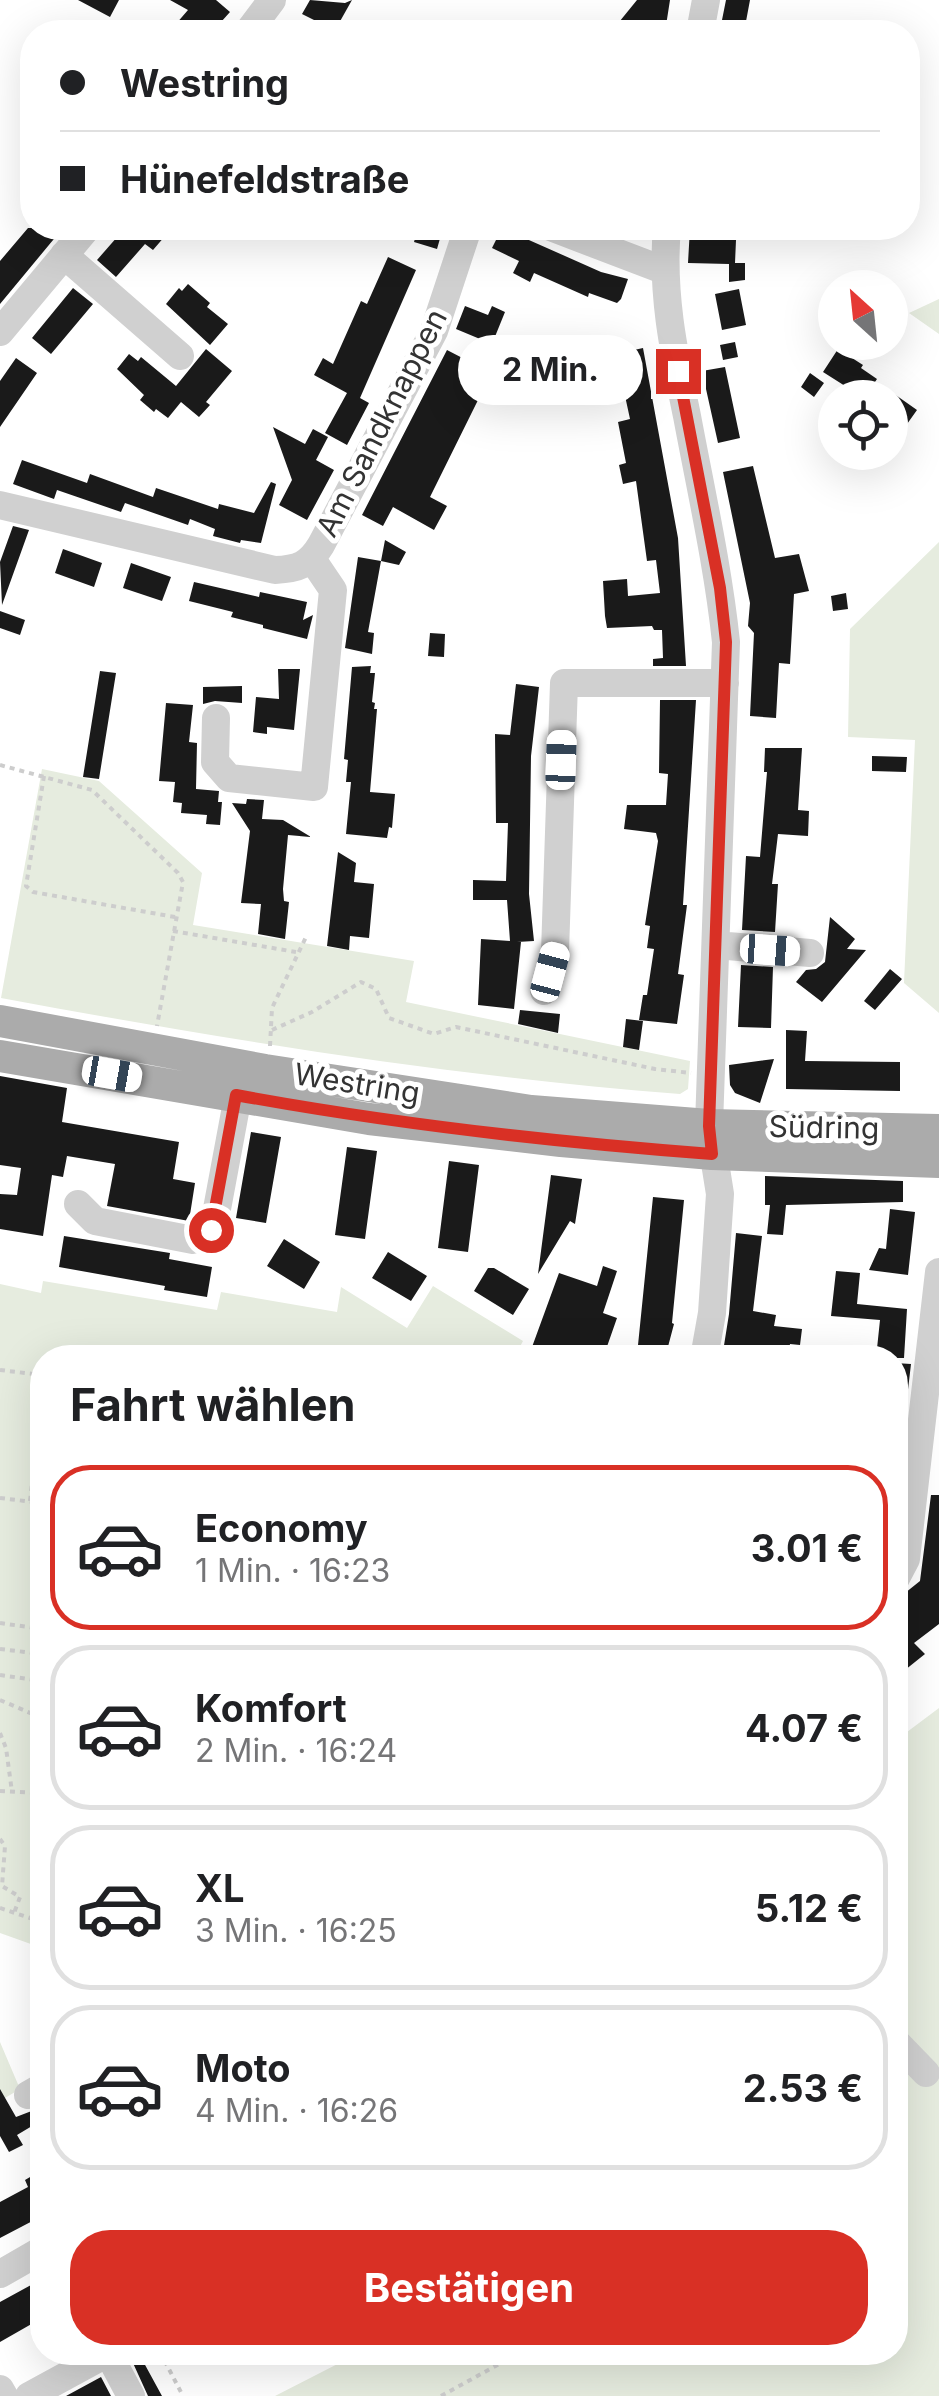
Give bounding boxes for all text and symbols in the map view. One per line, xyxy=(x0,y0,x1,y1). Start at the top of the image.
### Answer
text: Westring xyxy=(120,60,289,106)
text: Hünefeldstraße xyxy=(120,156,409,202)
north arrow xyxy=(818,270,908,360)
map controls xyxy=(818,270,908,470)
street label: Am Sandknappen xyxy=(308,303,454,542)
callout: 2 Min. xyxy=(458,336,643,406)
route end xyxy=(656,349,701,394)
text: 2 Min. xyxy=(502,350,599,389)
button: locate xyxy=(818,380,908,470)
car xyxy=(545,729,577,791)
car xyxy=(739,933,801,967)
car xyxy=(528,939,572,1005)
car xyxy=(80,1054,144,1094)
street label: Westring xyxy=(292,1055,422,1111)
street label: Südring xyxy=(768,1108,880,1146)
route start xyxy=(189,1208,234,1253)
text: Fahrt wählen xyxy=(70,1377,355,1432)
icon: car xyxy=(75,1503,165,1593)
text: Economy xyxy=(195,1505,368,1551)
text: 3.01 € xyxy=(751,1525,863,1571)
text: 1 Min. · 16:23 xyxy=(195,1551,390,1590)
icon: car xyxy=(75,1683,165,1773)
text: Komfort xyxy=(195,1685,347,1731)
text: 4.07 € xyxy=(745,1705,863,1751)
text: 2 Min. · 16:24 xyxy=(195,1731,397,1770)
icon: car xyxy=(75,1863,165,1953)
text: XL xyxy=(195,1865,245,1911)
text: 5.12 € xyxy=(755,1885,863,1931)
text: 3 Min. · 16:25 xyxy=(195,1911,397,1950)
icon: car xyxy=(75,2043,165,2133)
text: Moto xyxy=(195,2045,291,2091)
text: 2.53 € xyxy=(743,2065,863,2111)
text: 4 Min. · 16:26 xyxy=(195,2091,398,2130)
button: Bestätigen xyxy=(70,2230,868,2345)

